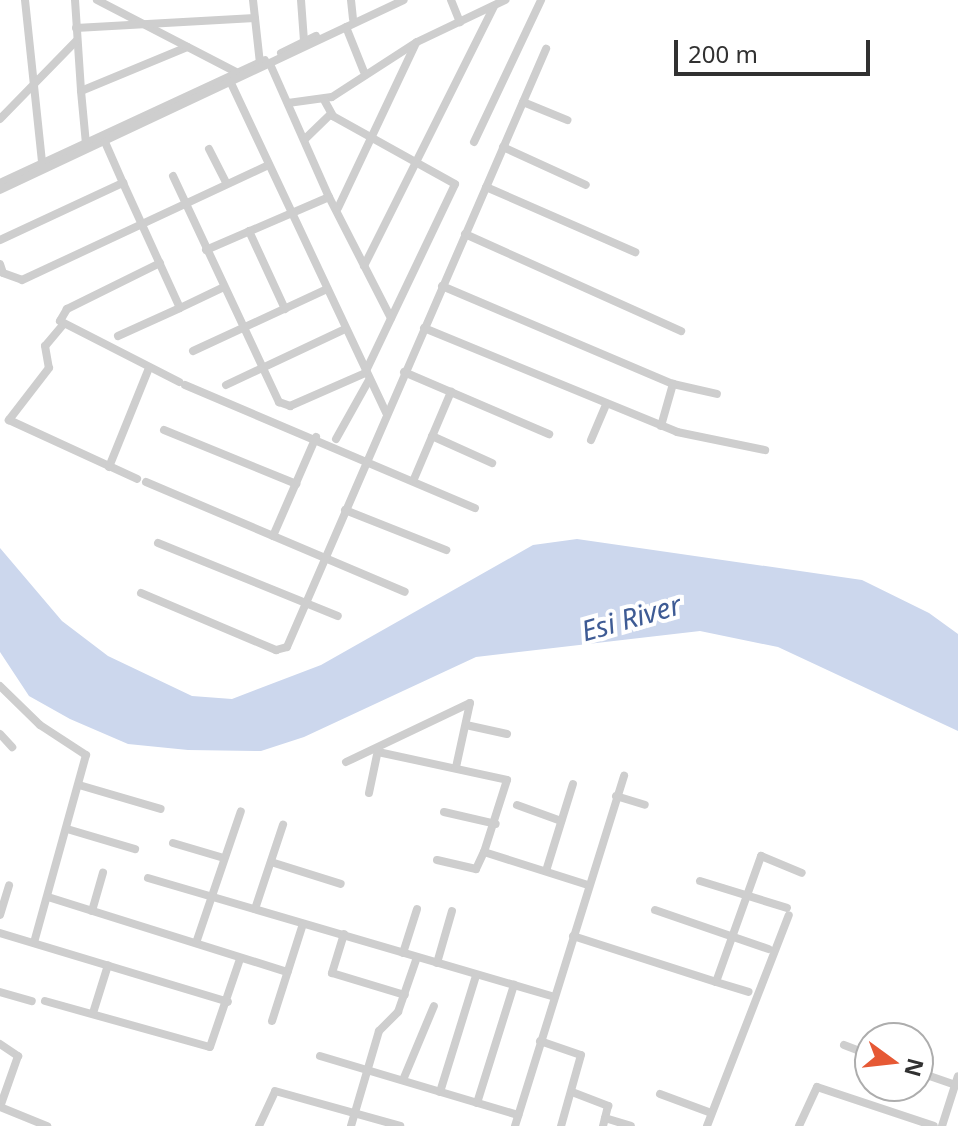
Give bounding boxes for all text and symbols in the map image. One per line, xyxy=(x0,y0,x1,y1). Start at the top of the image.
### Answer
scale bar xyxy=(678,24,874,74)
text: 200 m xyxy=(688,37,758,70)
water label: Esi River xyxy=(577,587,685,647)
north arrow xyxy=(854,1022,934,1102)
text: N xyxy=(898,1055,932,1080)

